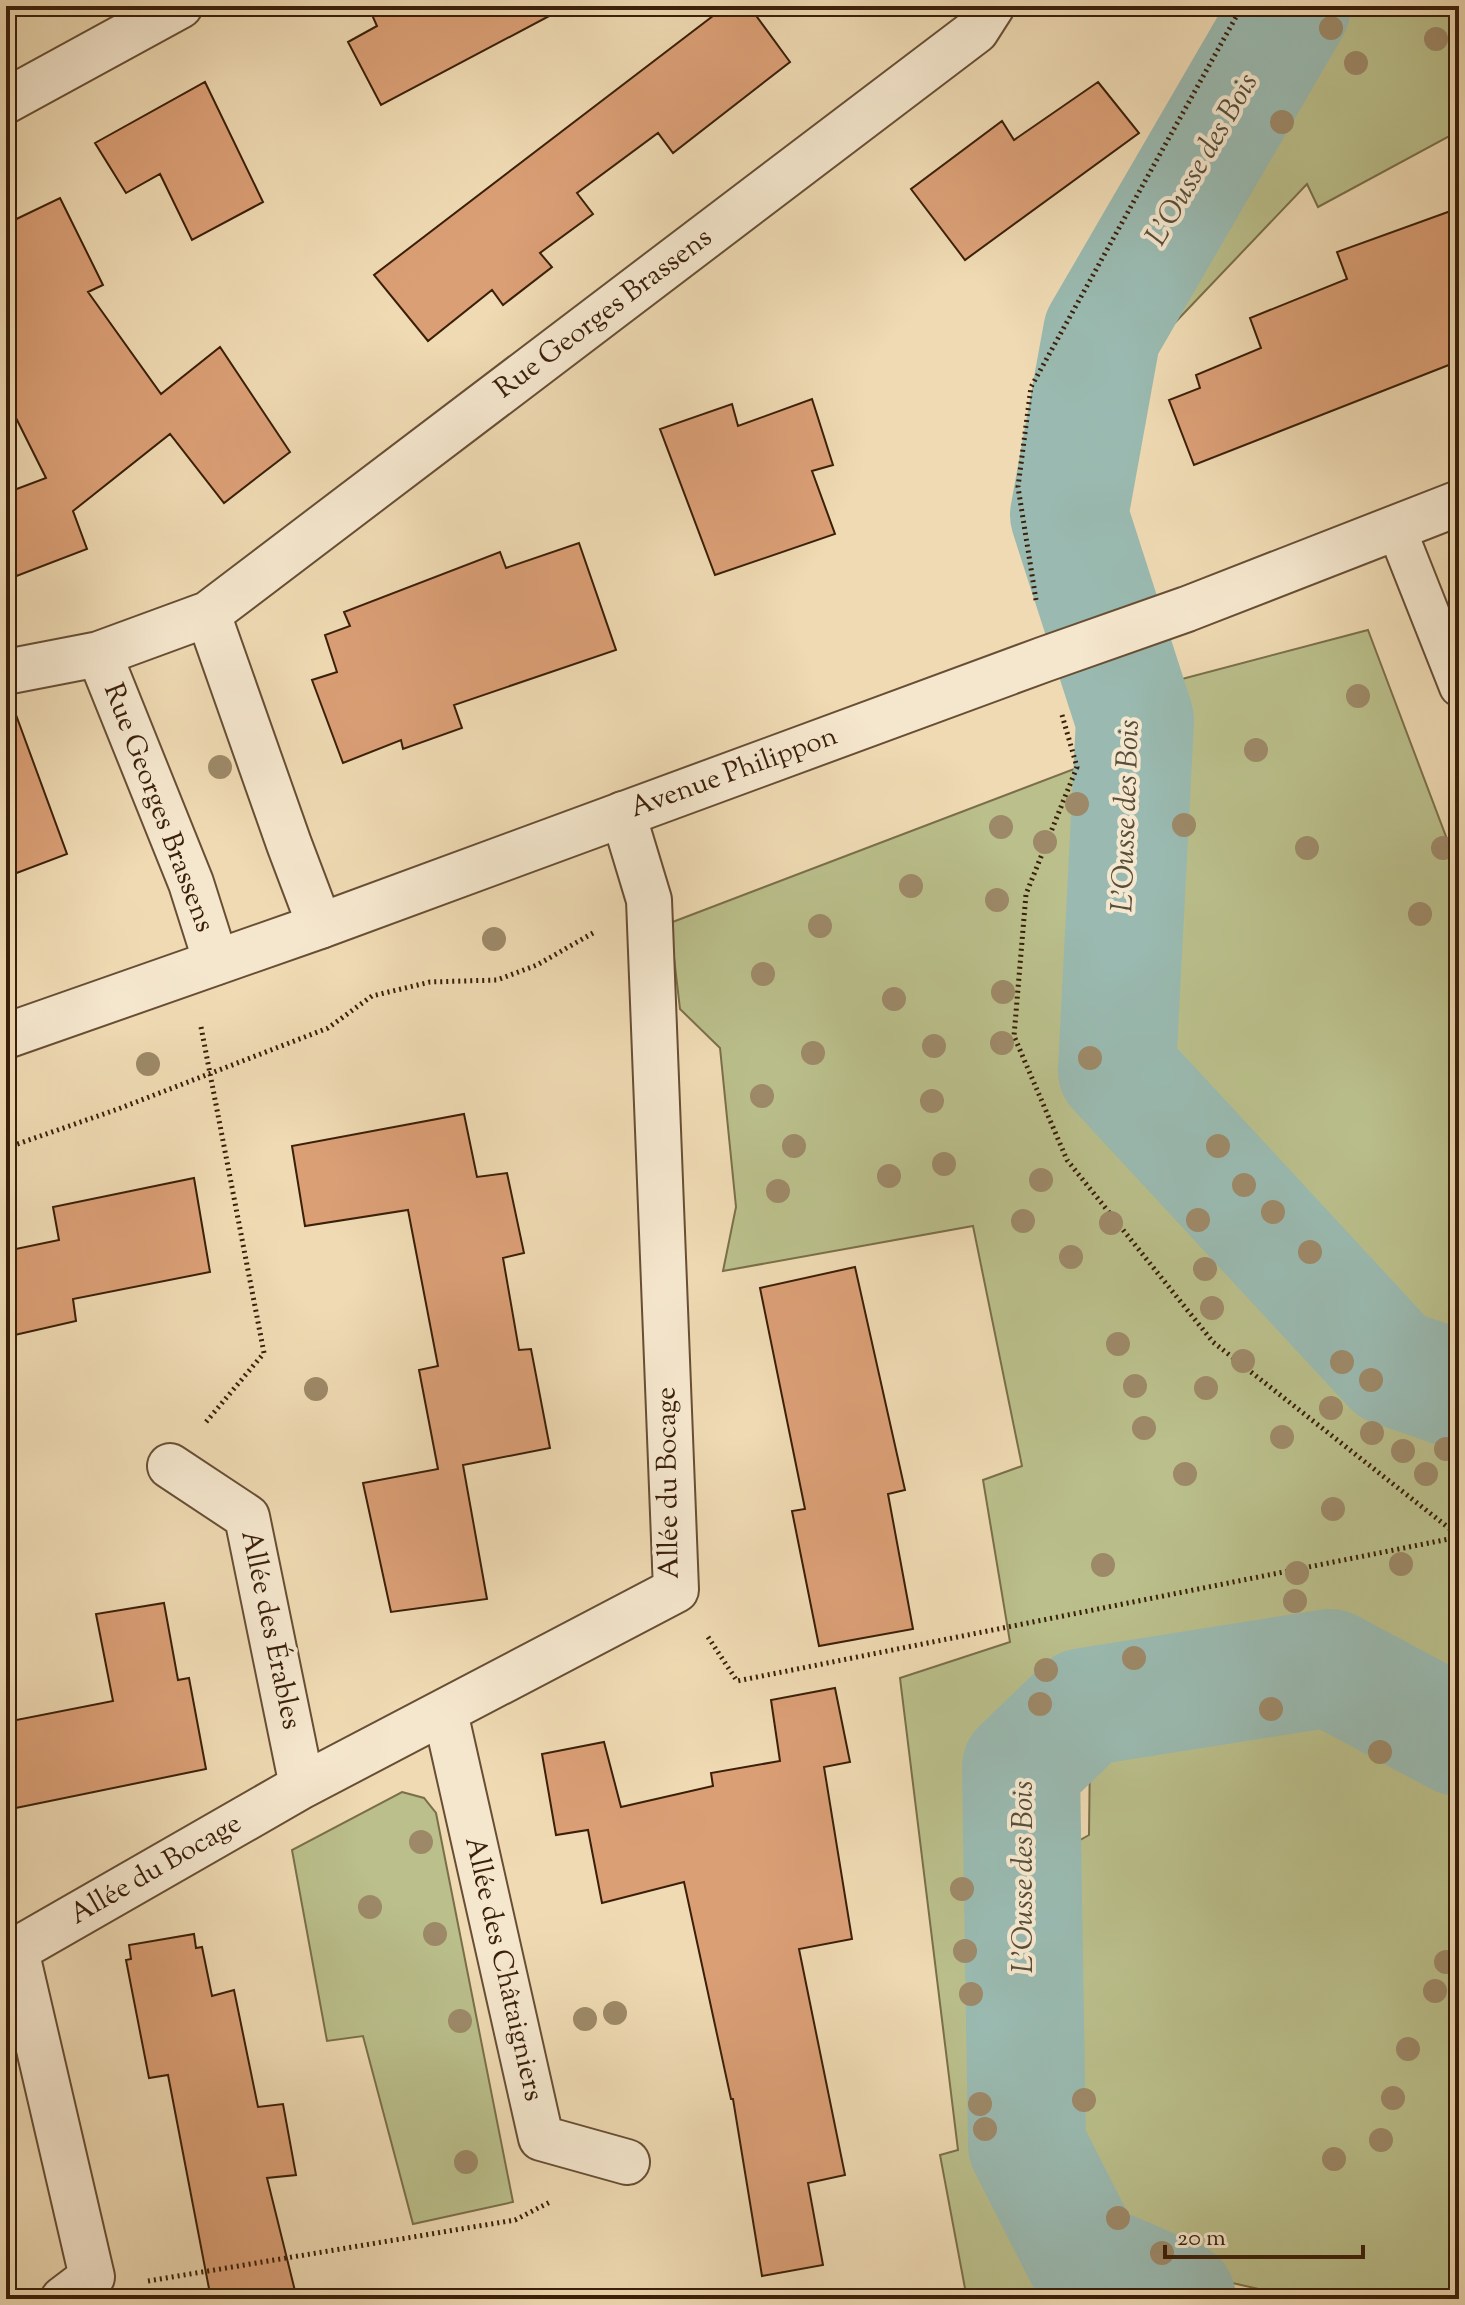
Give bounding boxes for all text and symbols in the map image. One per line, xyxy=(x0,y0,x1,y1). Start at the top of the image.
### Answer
water label: L'Ousse des Bois xyxy=(1136,66,1270,254)
street label: Rue Georges Brassens xyxy=(487,219,721,409)
street label: Rue Georges Brassens xyxy=(92,678,224,938)
street label: Avenue Philippon xyxy=(625,717,843,829)
water label: L'Ousse des Bois xyxy=(1102,719,1152,913)
street label: Allée du Bocage xyxy=(647,1386,691,1580)
street label: Allée des Érables xyxy=(229,1527,311,1733)
water label: L'Ousse des Bois xyxy=(1003,1780,1046,1974)
street label: Allée du Bocage xyxy=(63,1805,249,1935)
street label: Allée des Châtaigniers xyxy=(453,1833,553,2105)
scale bar xyxy=(1165,2209,1363,2259)
text: 20 m xyxy=(1177,2222,1226,2256)

